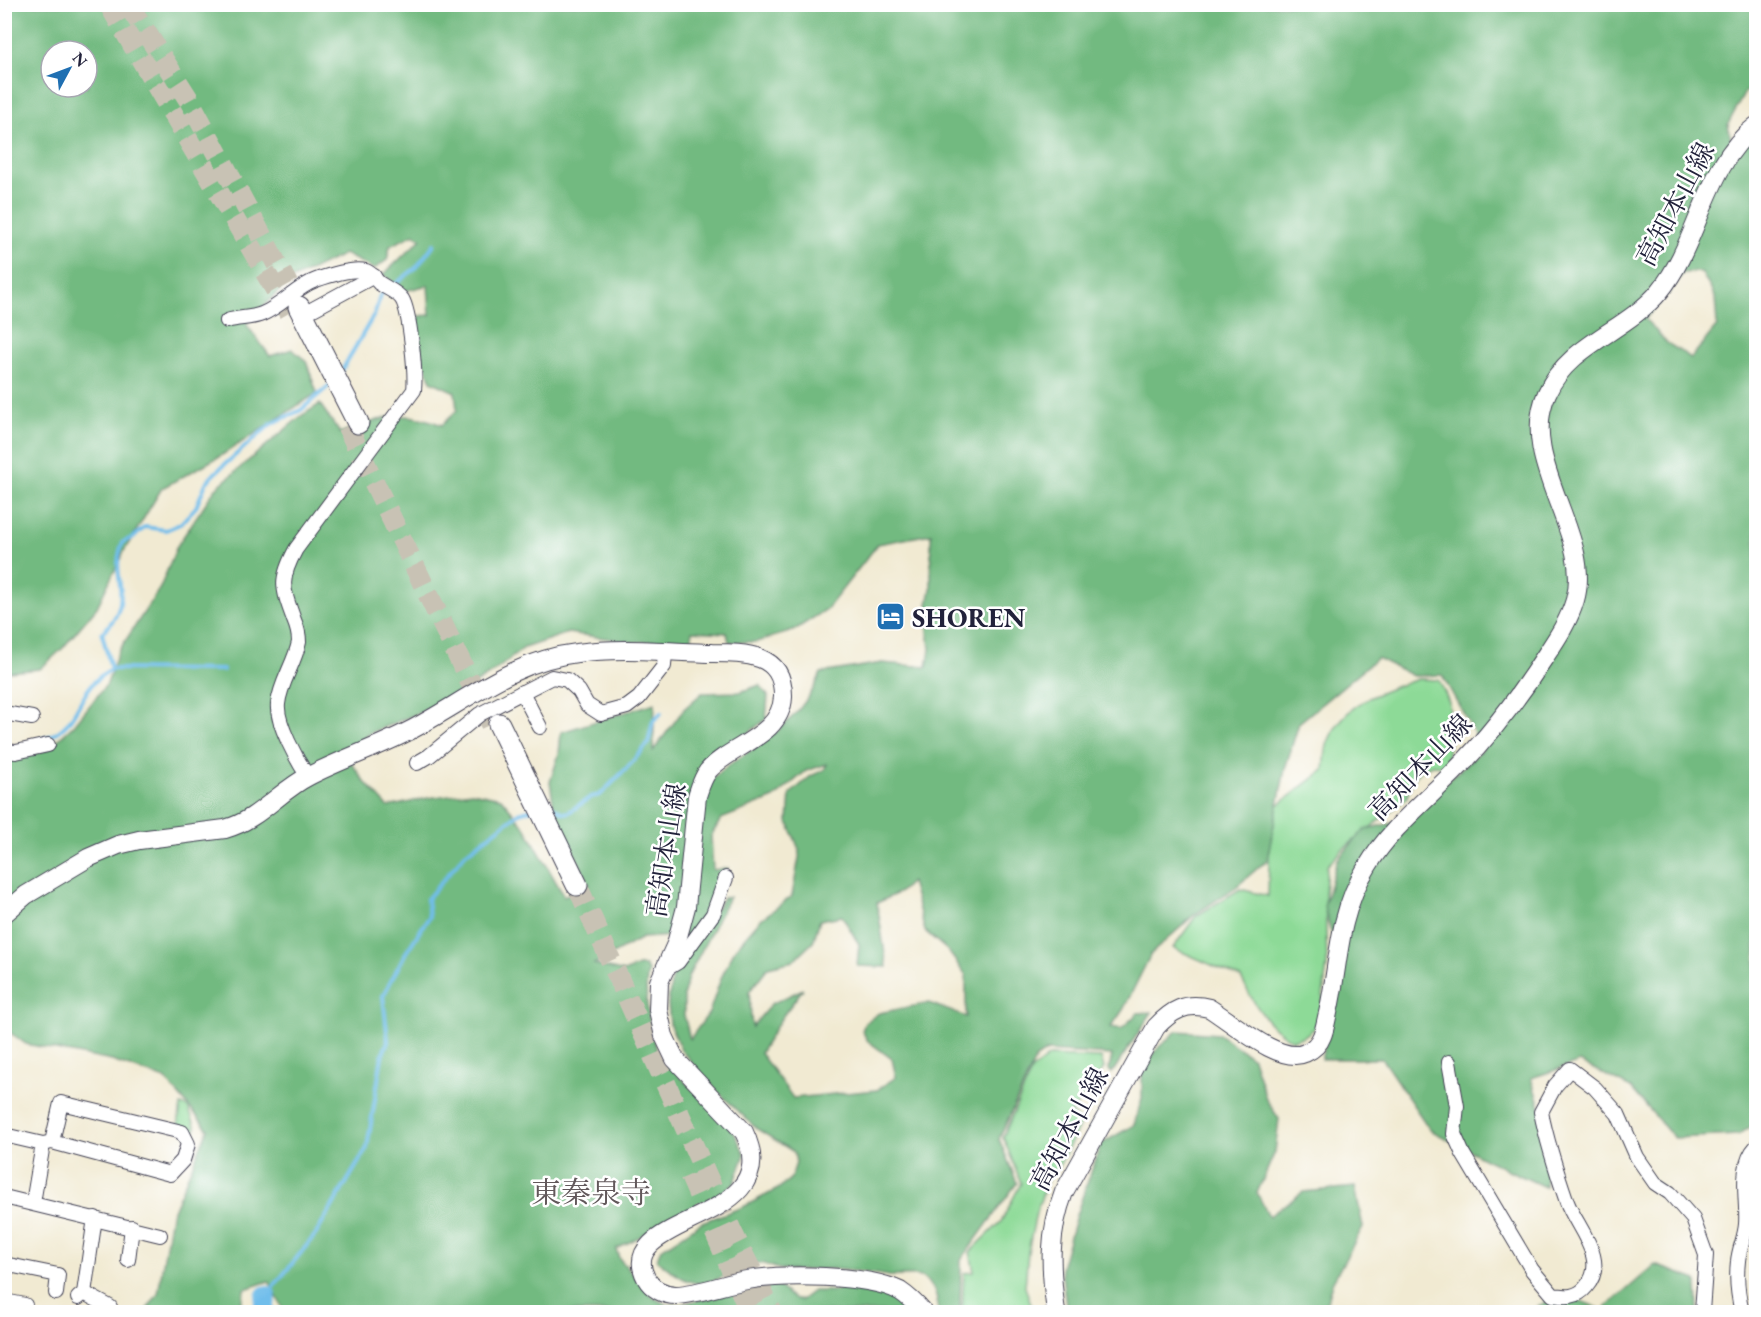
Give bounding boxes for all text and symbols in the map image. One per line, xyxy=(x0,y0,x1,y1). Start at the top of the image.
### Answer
north arrow xyxy=(39,39,99,99)
text: N xyxy=(68,48,92,71)
street label: 高知本山線 xyxy=(1628,136,1722,272)
place label: SHOREN xyxy=(912,600,1026,635)
hotel icon: SHOREN xyxy=(875,601,907,633)
street label: 高知本山線 xyxy=(1361,706,1479,828)
street label: 高知本山線 xyxy=(638,781,694,919)
street label: 高知本山線 xyxy=(1022,1061,1116,1197)
district label: 東秦泉寺 xyxy=(531,1173,651,1212)

